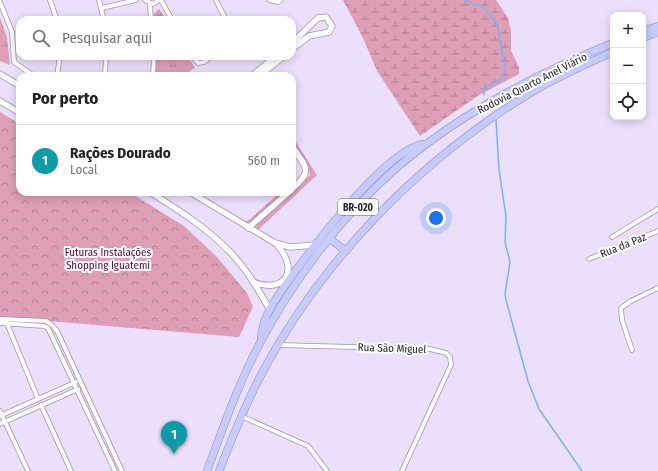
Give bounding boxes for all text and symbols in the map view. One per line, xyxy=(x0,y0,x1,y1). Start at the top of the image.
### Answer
map controls xyxy=(610,12,646,120)
button: + xyxy=(610,12,646,48)
search box xyxy=(16,16,296,60)
icon: search xyxy=(30,27,52,49)
text: Pesquisar aqui xyxy=(62,29,152,47)
button: − xyxy=(610,48,646,84)
street label: Rodovia Quarto Anel Viário xyxy=(475,50,589,117)
button: locate xyxy=(610,84,646,120)
text: Por perto xyxy=(32,88,98,109)
text: Rações Dourado xyxy=(70,144,171,162)
text: 1 xyxy=(42,153,48,168)
text: 560 m xyxy=(248,153,280,168)
text: Local xyxy=(70,162,97,177)
road number: BR-020 xyxy=(338,199,378,215)
your location xyxy=(426,208,446,228)
street label: Rua da Paz xyxy=(598,230,649,261)
park label: Futuras Instalações Shopping Iguatemi xyxy=(65,246,152,272)
street label: Rua São Miguel xyxy=(357,341,427,356)
pin: 1 xyxy=(161,421,187,454)

